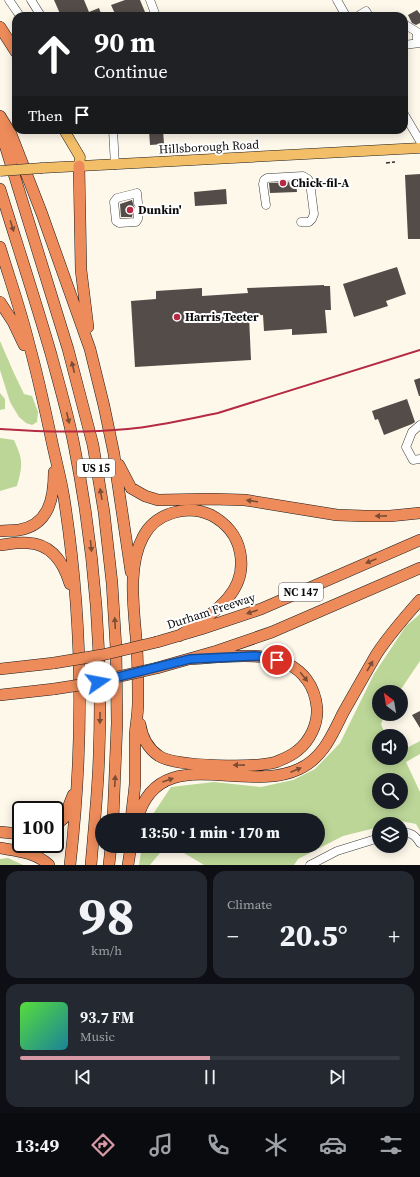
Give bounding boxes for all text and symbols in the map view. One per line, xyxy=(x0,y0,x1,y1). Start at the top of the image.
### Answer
text: 90 m xyxy=(94,23,156,61)
icon: ahead xyxy=(28,28,80,80)
text: Continue xyxy=(94,59,168,84)
icon: arrive xyxy=(71,104,93,126)
text: Then xyxy=(28,105,63,126)
street label: Hillsborough Road xyxy=(158,136,260,158)
place label: Chick-fil-A xyxy=(291,175,349,191)
marker: Chick-fil-A xyxy=(278,178,288,188)
place label: Dunkin' xyxy=(138,202,182,218)
marker: Dunkin' xyxy=(125,205,135,215)
one-way arrow xyxy=(9,220,15,232)
place label: Harris Teeter xyxy=(185,309,259,325)
marker: Harris Teeter xyxy=(172,312,182,322)
one-way arrow xyxy=(70,361,76,373)
one-way arrow xyxy=(65,412,71,424)
road number: US 15 xyxy=(77,459,115,477)
one-way arrow xyxy=(97,488,103,500)
one-way arrow xyxy=(246,498,258,504)
one-way arrow xyxy=(374,513,387,519)
one-way arrow xyxy=(87,540,94,552)
one-way arrow xyxy=(366,558,377,564)
road number: NC 147 xyxy=(279,583,323,601)
street label: Durham Freeway xyxy=(165,589,258,633)
one-way arrow xyxy=(245,609,257,615)
one-way arrow xyxy=(111,617,118,629)
pin xyxy=(260,643,294,677)
icon: arrive xyxy=(266,649,288,671)
one-way arrow xyxy=(367,660,374,672)
position arrow xyxy=(77,661,119,703)
one-way arrow xyxy=(300,672,308,682)
north arrow xyxy=(372,685,408,721)
map controls xyxy=(372,685,408,853)
one-way arrow xyxy=(97,712,103,725)
button: sound xyxy=(372,729,408,765)
one-way arrow xyxy=(232,762,245,768)
one-way arrow xyxy=(291,766,303,772)
button: search xyxy=(372,773,408,809)
one-way arrow xyxy=(112,774,118,787)
one-way arrow xyxy=(163,777,175,783)
speed limit sign: 100 xyxy=(12,801,64,853)
button: layers xyxy=(372,817,408,853)
text: 13:50 · 1 min · 170 m xyxy=(140,822,280,843)
text: 98 xyxy=(78,880,135,951)
text: Climate xyxy=(227,896,272,913)
text: 20.5° xyxy=(279,915,348,956)
text: − xyxy=(227,921,239,951)
text: + xyxy=(388,921,400,951)
text: km/h xyxy=(91,942,122,959)
text: 93.7 FM xyxy=(80,1007,134,1028)
text: Music xyxy=(80,1028,115,1045)
icon: previous xyxy=(72,1066,94,1088)
icon: pause xyxy=(199,1066,221,1088)
icon: next xyxy=(326,1066,348,1088)
icon: directions xyxy=(89,1131,117,1159)
icon: music xyxy=(147,1131,175,1159)
icon: phone xyxy=(204,1131,232,1159)
icon: climate xyxy=(262,1131,290,1159)
icon: car xyxy=(319,1131,347,1159)
icon: filters xyxy=(377,1131,405,1159)
text: 13:49 xyxy=(15,1133,59,1158)

